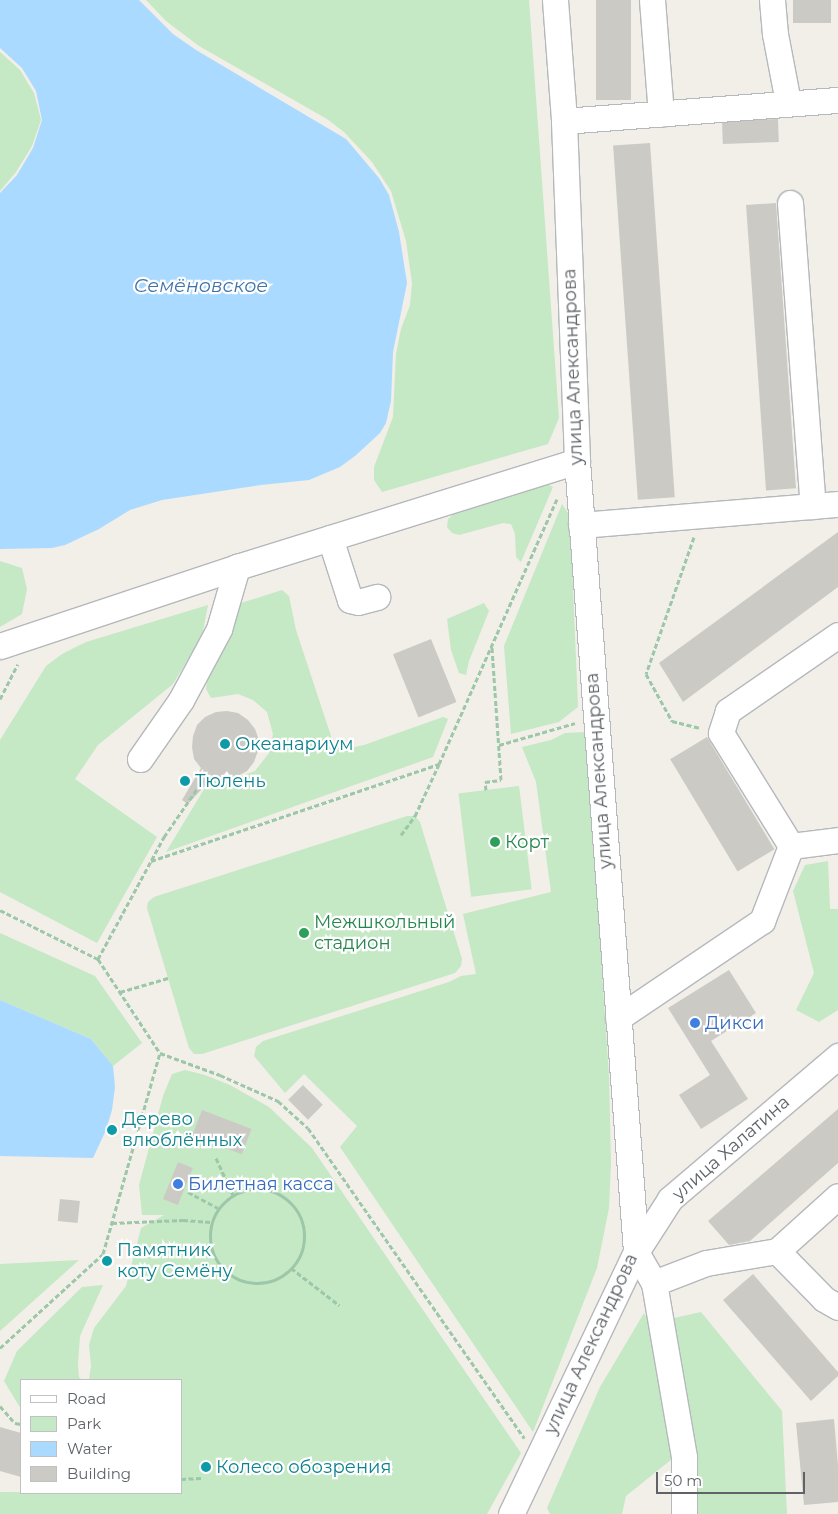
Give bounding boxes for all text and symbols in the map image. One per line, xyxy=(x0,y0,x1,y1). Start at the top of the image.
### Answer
street label: улица Александрова xyxy=(559,268,587,466)
water label: Семёновское xyxy=(134,275,268,297)
street label: улица Александрова xyxy=(581,672,617,870)
place label: Океанариум xyxy=(235,733,353,755)
marker: Океанариум xyxy=(219,738,231,750)
place label: Тюлень xyxy=(195,770,266,792)
marker: Тюлень xyxy=(179,775,191,787)
place label: Корт xyxy=(505,831,549,853)
marker: Корт xyxy=(489,836,501,848)
place label: Межшкольный стадион xyxy=(314,912,455,954)
marker: Межшкольный стадион xyxy=(298,927,310,939)
place label: Дикси xyxy=(705,1012,764,1034)
marker: Дикси xyxy=(689,1017,701,1029)
street label: улица Халатина xyxy=(668,1091,794,1205)
place label: Дерево влюблённых xyxy=(122,1109,242,1152)
marker: Дерево влюблённых xyxy=(106,1124,118,1136)
place label: Билетная касса xyxy=(188,1173,334,1195)
marker: Билетная касса xyxy=(172,1178,184,1190)
place label: Памятник коту Семёну xyxy=(117,1240,233,1282)
street label: улица Александрова xyxy=(540,1250,642,1438)
marker: Памятник коту Семёну xyxy=(101,1255,113,1267)
legend xyxy=(20,1379,182,1494)
text: Road xyxy=(67,1389,106,1408)
text: Park xyxy=(67,1414,101,1433)
text: Water xyxy=(67,1439,113,1458)
place label: Колесо обозрения xyxy=(216,1456,391,1478)
marker: Колесо обозрения xyxy=(200,1461,212,1473)
scale bar xyxy=(658,1462,807,1494)
text: Building xyxy=(67,1464,131,1483)
text: 50 m xyxy=(664,1471,702,1490)

